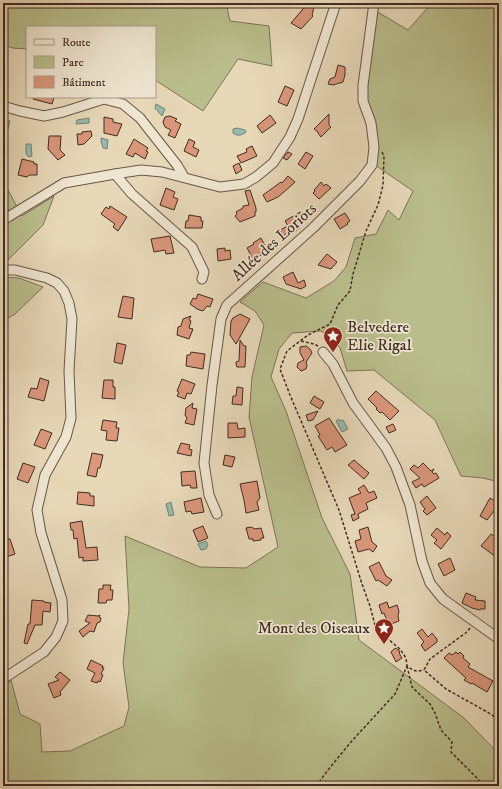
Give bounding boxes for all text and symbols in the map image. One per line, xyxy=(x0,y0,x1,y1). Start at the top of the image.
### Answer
legend xyxy=(26,26,156,98)
text: Route xyxy=(62,35,90,50)
text: Parc xyxy=(62,55,84,70)
text: Bâtiment xyxy=(62,75,106,90)
street label: Allée des Loriots xyxy=(227,199,321,285)
place label: Belvedere Elie Rigal xyxy=(347,317,412,355)
place icon: Belvedere Elie Rigal xyxy=(322,325,344,353)
place icon: Mont des Oiseaux xyxy=(373,617,395,645)
place label: Mont des Oiseaux xyxy=(258,618,370,638)

